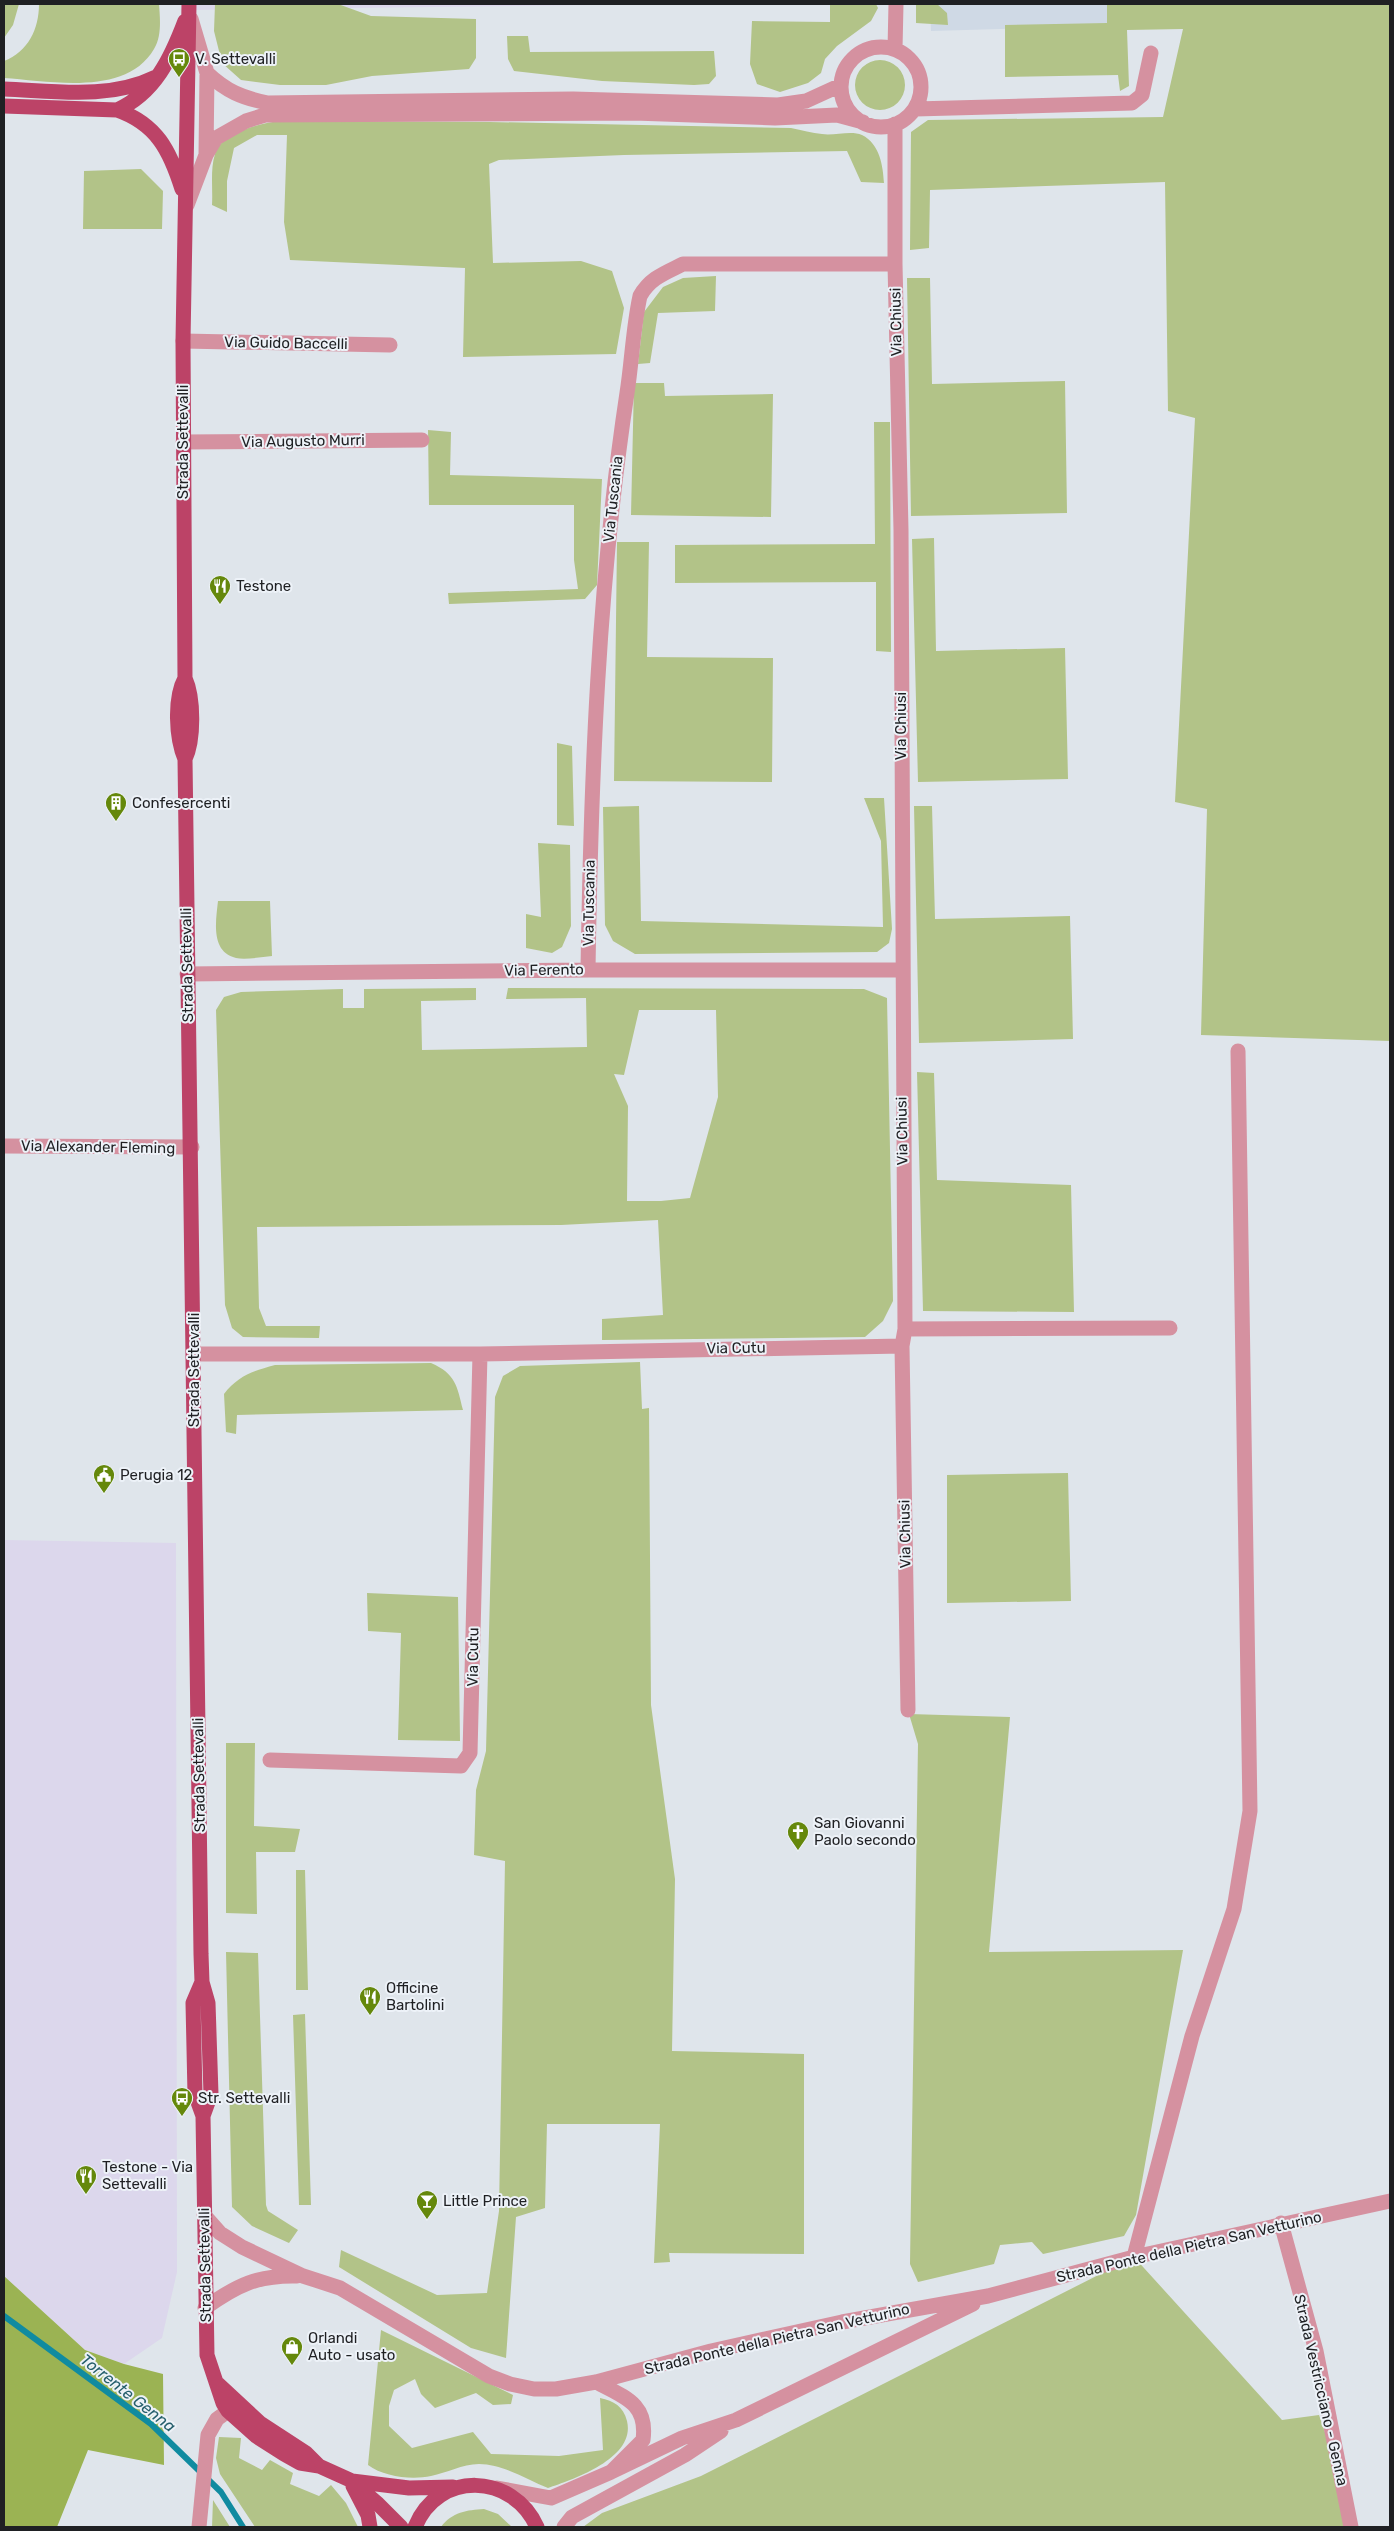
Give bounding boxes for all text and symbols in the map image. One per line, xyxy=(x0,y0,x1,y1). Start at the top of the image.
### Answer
bus stop icon: V. Settevalli xyxy=(167,47,191,78)
place label: V. Settevalli xyxy=(195,50,276,68)
street label: Via Chiusi xyxy=(886,288,906,356)
street label: Via Guido Baccelli xyxy=(224,333,348,353)
street label: Strada Settevalli xyxy=(174,385,192,499)
street label: Via Augusto Murri xyxy=(241,431,365,451)
street label: Via Tuscania xyxy=(600,455,626,543)
restaurant icon: Testone xyxy=(208,574,232,605)
place label: Testone xyxy=(236,577,291,595)
street label: Via Chiusi xyxy=(892,692,910,760)
building icon: Confesercenti xyxy=(104,791,128,822)
place label: Confesercenti xyxy=(132,794,230,812)
street label: Via Tuscania xyxy=(579,859,599,947)
street label: Strada Settevalli xyxy=(177,908,197,1022)
street label: Via Ferento xyxy=(504,960,584,980)
street label: Via Chiusi xyxy=(892,1097,912,1165)
street label: Via Alexander Fleming xyxy=(21,1137,175,1157)
street label: Strada Settevalli xyxy=(185,1313,203,1427)
street label: Via Cutu xyxy=(706,1338,766,1358)
public building icon: Perugia 12 xyxy=(92,1463,116,1494)
place label: Perugia 12 xyxy=(120,1466,193,1484)
street label: Via Chiusi xyxy=(895,1500,915,1568)
street label: Via Cutu xyxy=(463,1627,483,1687)
street label: Strada Settevalli xyxy=(189,1718,209,1832)
place label: San Giovanni Paolo secondo xyxy=(814,1814,916,1849)
church icon: San Giovanni Paolo secondo xyxy=(786,1820,810,1851)
place label: Officine Bartolini xyxy=(386,1979,444,2014)
restaurant icon: Officine Bartolini xyxy=(358,1985,382,2016)
bus stop icon: Str. Settevalli xyxy=(170,2086,194,2117)
place label: Str. Settevalli xyxy=(198,2089,290,2107)
place label: Testone - Via Settevalli xyxy=(102,2158,193,2193)
restaurant icon: Testone - Via Settevalli xyxy=(74,2164,98,2195)
bar icon: Little Prince xyxy=(415,2189,439,2220)
place label: Little Prince xyxy=(443,2192,527,2210)
street label: Strada Settevalli xyxy=(195,2208,215,2322)
street label: Strada Ponte della Pietra San Vetturino xyxy=(1055,2208,1323,2286)
street label: Strada Vestricciano - Genna xyxy=(1290,2293,1352,2487)
street label: Strada Ponte della Pietra San Vetturino xyxy=(643,2300,911,2378)
place label: Orlandi Auto - usato xyxy=(308,2329,395,2364)
shop icon: Orlandi Auto - usato xyxy=(280,2335,304,2366)
water label: Torrente Genna xyxy=(77,2350,179,2436)

